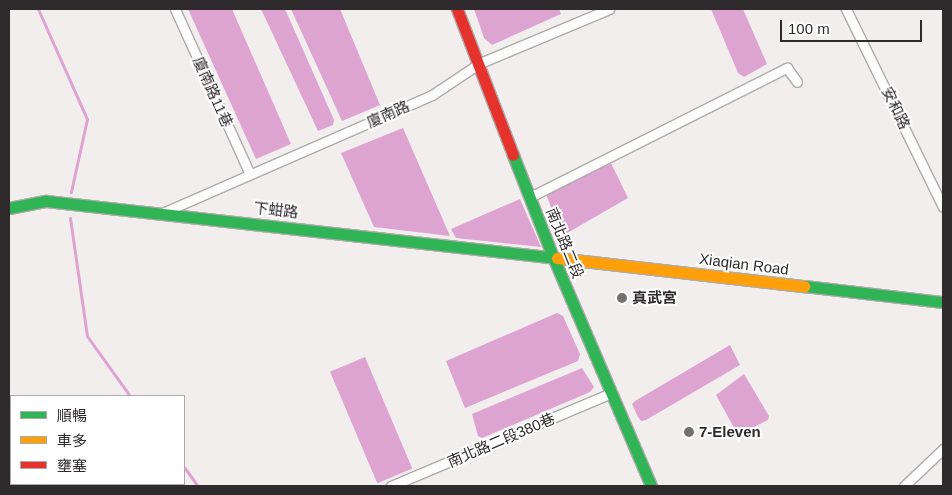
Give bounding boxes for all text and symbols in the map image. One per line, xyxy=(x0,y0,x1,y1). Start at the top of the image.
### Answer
scale bar xyxy=(782,10,924,42)
text: 100 m xyxy=(788,20,830,37)
street label: 廈南路11巷 xyxy=(189,54,237,130)
street label: 安和路 xyxy=(878,84,914,132)
street label: 廈南路 xyxy=(364,97,412,131)
street label: 下蚶路 xyxy=(253,199,299,221)
street label: 南北路二段 xyxy=(543,205,587,281)
street label: Xiaqian Road xyxy=(698,250,790,278)
place label: 真武宮 xyxy=(632,289,677,307)
marker: 真武宮 xyxy=(616,292,628,304)
legend xyxy=(10,395,185,485)
text: 順暢 xyxy=(57,407,87,424)
street label: 南北路二段380巷 xyxy=(445,409,557,471)
place label: 7-Eleven xyxy=(699,423,761,441)
marker: 7-Eleven xyxy=(683,426,695,438)
text: 車多 xyxy=(57,432,87,449)
text: 壅塞 xyxy=(57,457,87,474)

